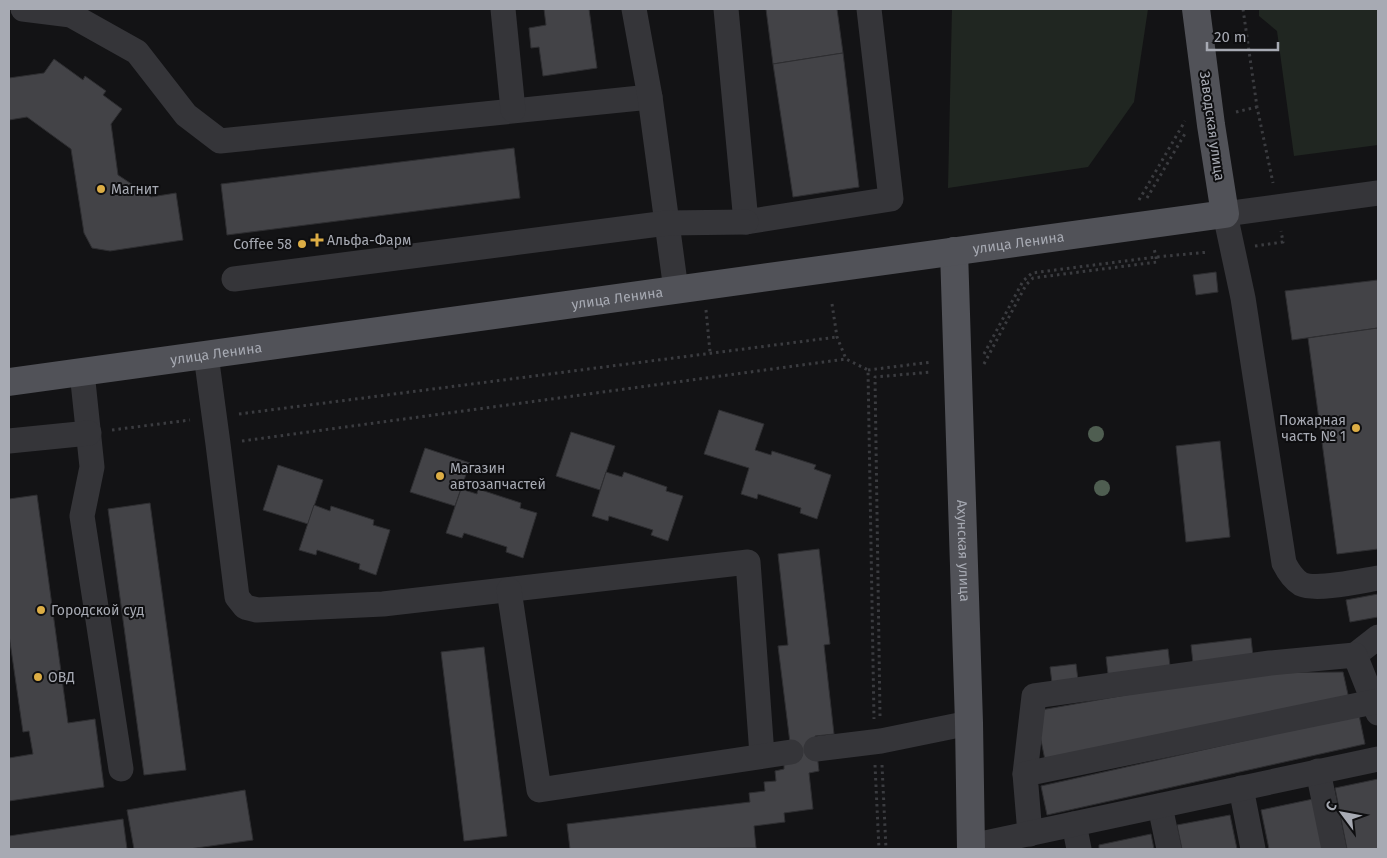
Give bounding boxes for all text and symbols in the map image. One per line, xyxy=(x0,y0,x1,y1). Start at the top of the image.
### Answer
scale bar xyxy=(1207,20,1278,52)
text: 20 m xyxy=(1214,28,1247,46)
street label: Заводская улица xyxy=(1196,70,1228,182)
place label: Магнит xyxy=(111,181,159,198)
marker: Магнит xyxy=(95,183,107,195)
street label: улица Ленина xyxy=(972,228,1065,257)
place label: Альфа-Фарм xyxy=(327,232,411,249)
marker: Альфа-Фарм xyxy=(311,234,323,246)
place label: Coffee 58 xyxy=(233,236,292,253)
marker: Coffee 58 xyxy=(296,238,308,250)
street label: улица Ленина xyxy=(570,283,664,313)
street label: улица Ленина xyxy=(169,339,263,368)
place label: Пожарная часть № 1 xyxy=(1279,412,1346,445)
marker: Пожарная часть № 1 xyxy=(1350,422,1362,434)
place label: Магазин автозапчастей xyxy=(450,460,546,493)
marker: Магазин автозапчастей xyxy=(434,470,446,482)
street label: Ахунская улица xyxy=(953,500,974,602)
place label: Городской суд xyxy=(51,602,145,619)
marker: Городской суд xyxy=(35,604,47,616)
place label: ОВД xyxy=(48,669,75,686)
marker: ОВД xyxy=(32,671,44,683)
north arrow xyxy=(1317,788,1367,838)
text: С xyxy=(1322,798,1341,814)

